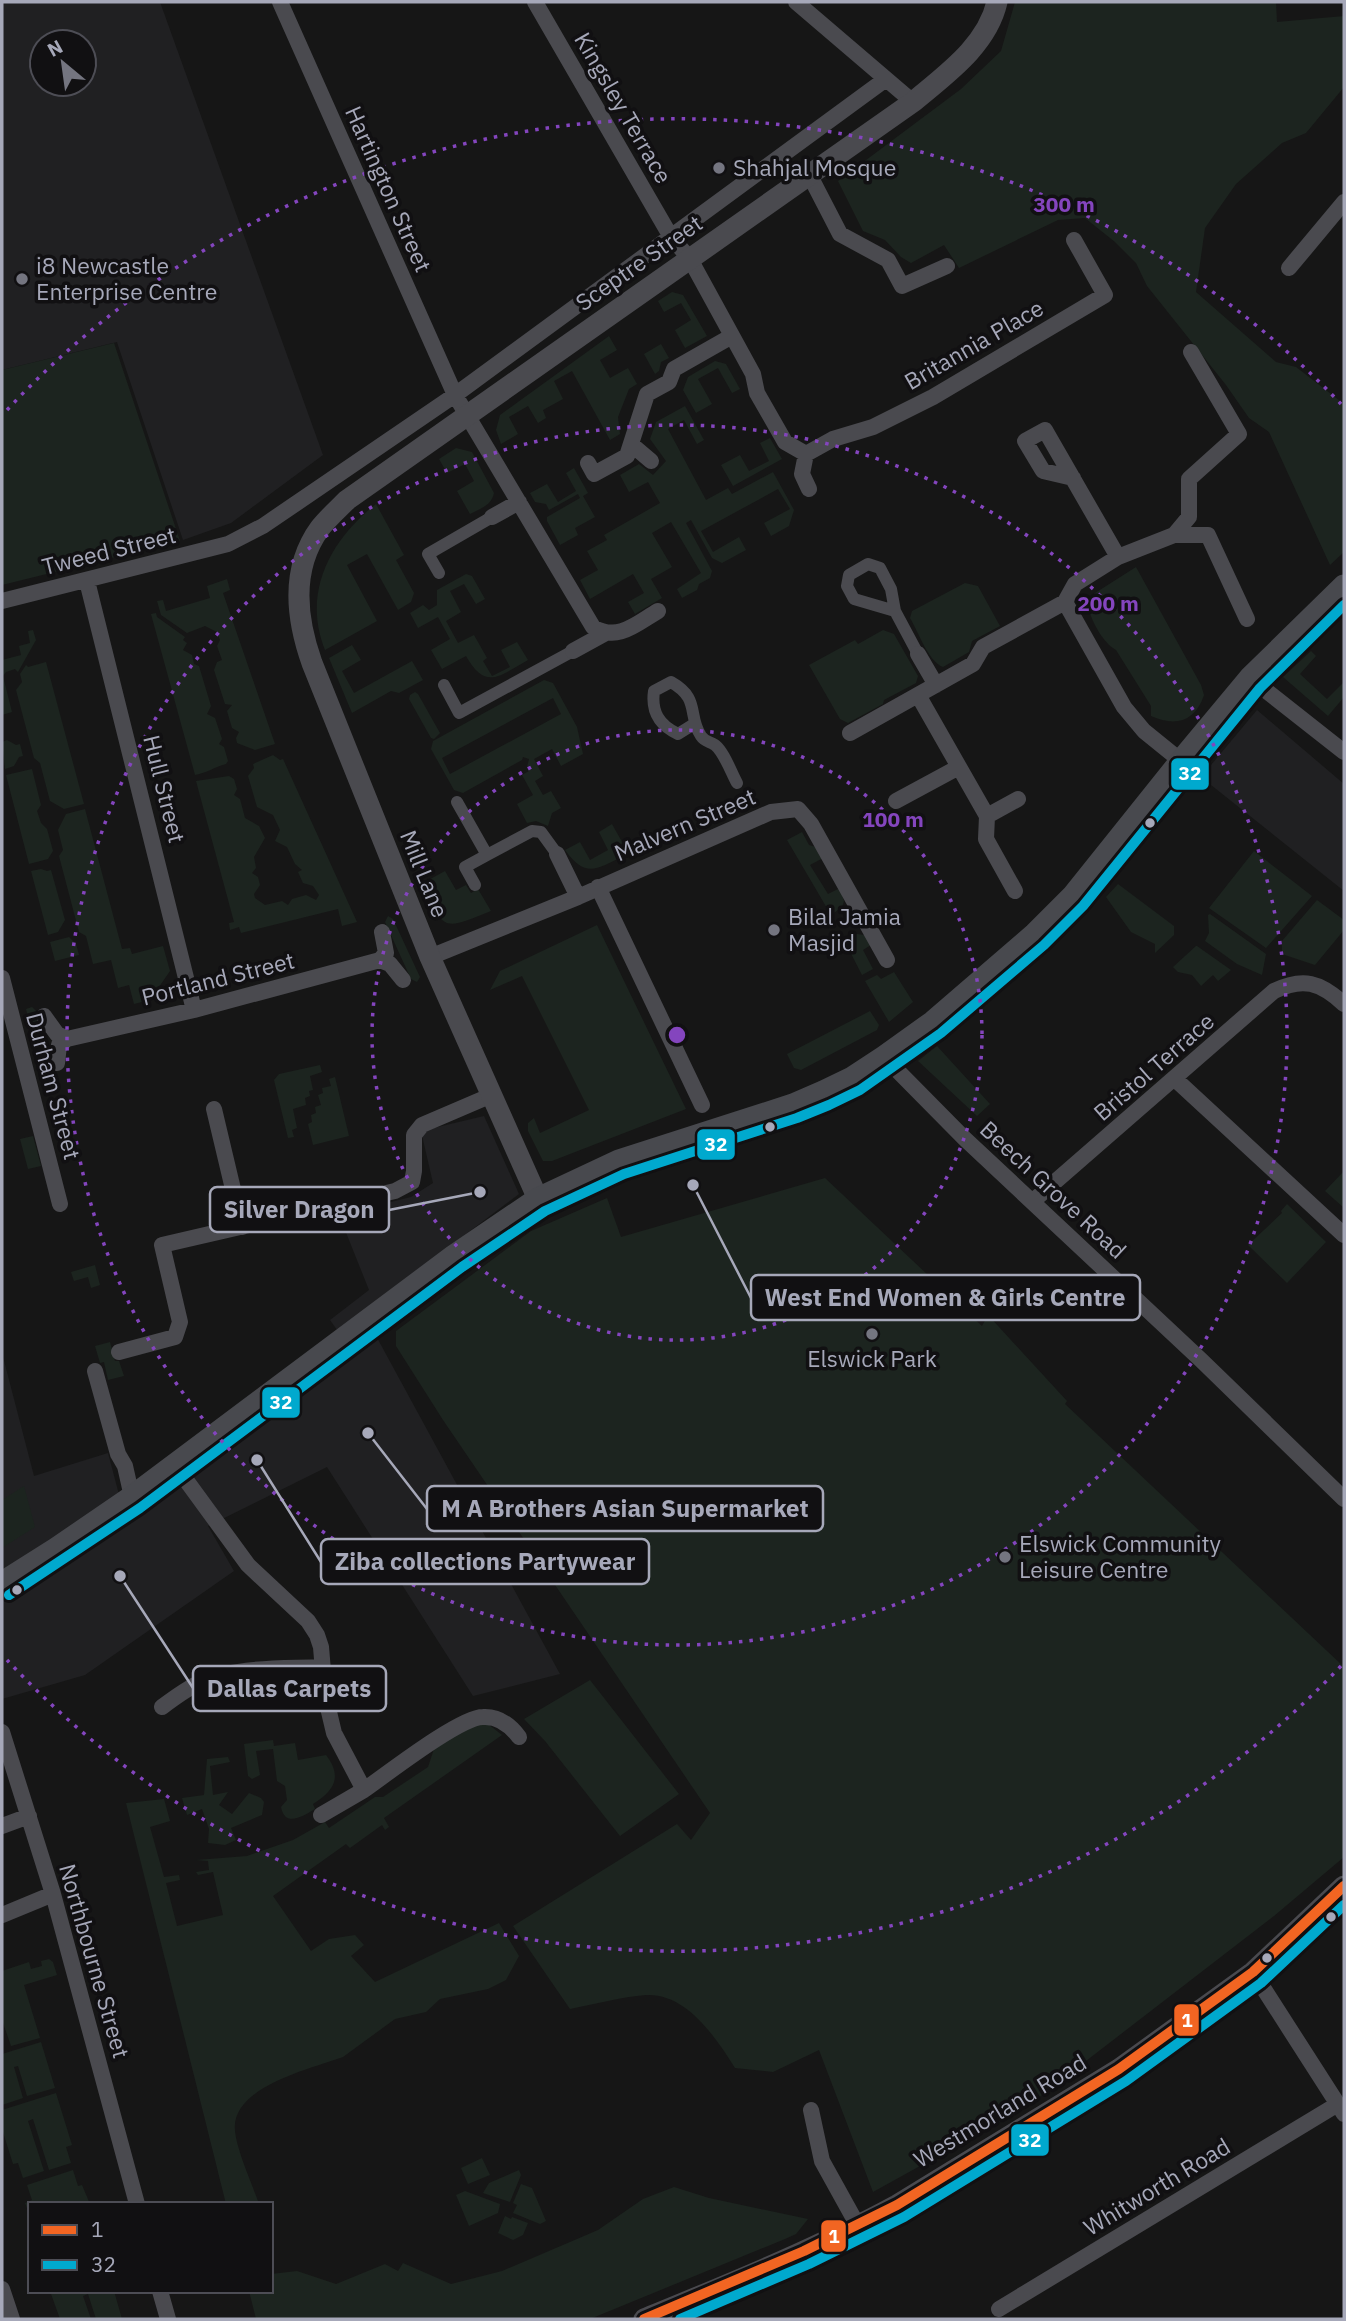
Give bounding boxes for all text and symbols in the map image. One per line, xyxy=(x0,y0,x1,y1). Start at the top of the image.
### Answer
street label: Kingsley Terrace xyxy=(568,26,679,189)
north arrow xyxy=(28,28,98,98)
text: N xyxy=(43,34,67,62)
street label: Hartington Street xyxy=(339,101,439,276)
place label: Shahjal Mosque xyxy=(733,152,896,182)
marker: Shahjal Mosque xyxy=(711,160,727,176)
text: 300 m xyxy=(1033,190,1095,218)
street label: Sceptre Street xyxy=(569,207,708,317)
place label: i8 Newcastle Enterprise Centre xyxy=(36,250,217,306)
marker: i8 Newcastle Enterprise Centre xyxy=(14,271,30,287)
street label: Britannia Place xyxy=(899,292,1048,396)
street label: Tweed Street xyxy=(39,519,179,581)
text: 200 m xyxy=(1077,589,1139,617)
street label: Hull Street xyxy=(137,732,193,846)
line badge: 32 xyxy=(1170,757,1210,791)
text: 32 xyxy=(1179,761,1201,785)
street label: Malvern Street xyxy=(609,781,760,867)
text: 100 m xyxy=(862,805,924,833)
unlabelled marker xyxy=(1143,816,1157,830)
street label: Mill Lane xyxy=(394,825,456,922)
place label: Bilal Jamia Masjid xyxy=(788,901,901,957)
marker: Bilal Jamia Masjid xyxy=(766,922,782,938)
street label: Portland Street xyxy=(138,945,297,1012)
street label: Bristol Terrace xyxy=(1087,1006,1220,1127)
street label: Durham Street xyxy=(20,1009,88,1162)
centre of rings xyxy=(665,1023,689,1047)
street label: Beech Grove Road xyxy=(974,1114,1133,1265)
unlabelled marker xyxy=(763,1120,777,1134)
line badge: 32 xyxy=(696,1128,736,1161)
text: 32 xyxy=(705,1132,727,1156)
callout: Silver Dragon xyxy=(210,1187,389,1232)
text: Silver Dragon xyxy=(223,1193,375,1225)
callout: West End Women & Girls Centre xyxy=(751,1275,1140,1320)
text: West End Women & Girls Centre xyxy=(765,1281,1125,1313)
marker: Elswick Park xyxy=(864,1326,880,1342)
place label: Elswick Park xyxy=(807,1343,937,1373)
line badge: 32 xyxy=(261,1386,301,1419)
text: 32 xyxy=(270,1390,292,1414)
callout: M A Brothers Asian Supermarket xyxy=(427,1486,823,1531)
text: M A Brothers Asian Supermarket xyxy=(441,1492,809,1524)
place label: Elswick Community Leisure Centre xyxy=(1019,1528,1221,1584)
callout: Ziba collections Partywear xyxy=(321,1539,649,1584)
text: Ziba collections Partywear xyxy=(335,1545,636,1577)
marker: Elswick Community Leisure Centre xyxy=(997,1549,1013,1565)
unlabelled marker xyxy=(10,1583,24,1597)
callout: Dallas Carpets xyxy=(193,1666,386,1711)
text: Dallas Carpets xyxy=(207,1672,371,1704)
street label: Northbourne Street xyxy=(53,1860,137,2061)
unlabelled marker xyxy=(1324,1910,1338,1924)
unlabelled marker xyxy=(1260,1951,1274,1965)
line badge: 1 xyxy=(1173,2003,1200,2037)
text: 1 xyxy=(1181,2008,1193,2032)
street label: Westmorland Road xyxy=(908,2047,1091,2174)
line badge: 32 xyxy=(1010,2123,1050,2157)
text: 32 xyxy=(1019,2128,1041,2152)
street label: Whitworth Road xyxy=(1078,2131,1235,2242)
legend xyxy=(28,2202,273,2293)
text: 1 xyxy=(91,2215,104,2243)
line badge: 1 xyxy=(820,2219,847,2253)
text: 1 xyxy=(828,2224,840,2248)
text: 32 xyxy=(91,2250,116,2278)

